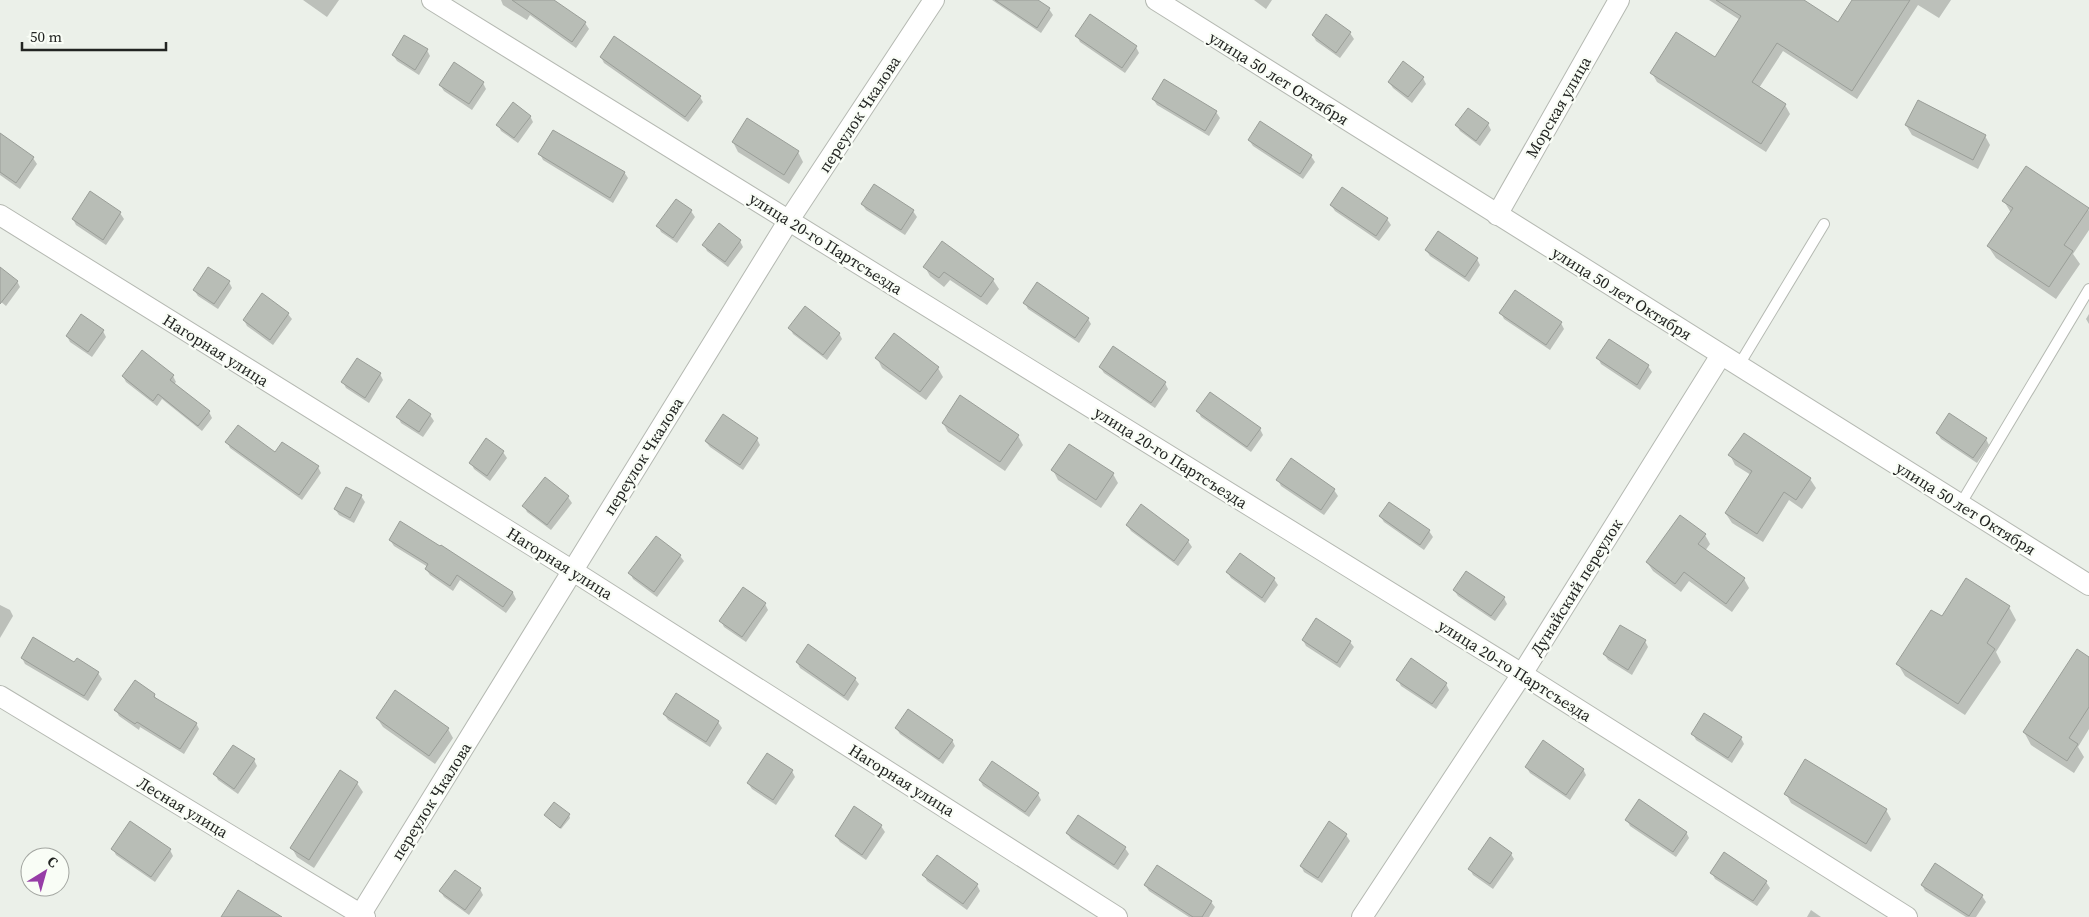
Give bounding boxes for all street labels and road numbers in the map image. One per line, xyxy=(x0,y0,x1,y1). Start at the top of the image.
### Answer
street label: улица 50 лет Октября xyxy=(1205,26,1353,130)
street label: переулок Чкалова xyxy=(813,51,906,177)
street label: Морская улица xyxy=(1520,51,1596,162)
street label: улица 20-го Партсъезда xyxy=(745,187,908,300)
street label: улица 50 лет Октября xyxy=(1548,241,1696,345)
street label: Нагорная улица xyxy=(159,309,274,392)
street label: переулок Чкалова xyxy=(598,392,689,519)
street label: улица 20-го Партсъезда xyxy=(1090,401,1253,514)
street label: улица 50 лет Октября xyxy=(1892,456,2040,560)
street label: Дунайский переулок xyxy=(1525,514,1627,660)
street label: Нагорная улица xyxy=(503,522,618,605)
street label: улица 20-го Партсъезда xyxy=(1434,614,1597,727)
street label: переулок Чкалова xyxy=(386,737,477,864)
street label: Нагорная улица xyxy=(845,739,960,822)
street label: Лесная улица xyxy=(133,771,233,843)

